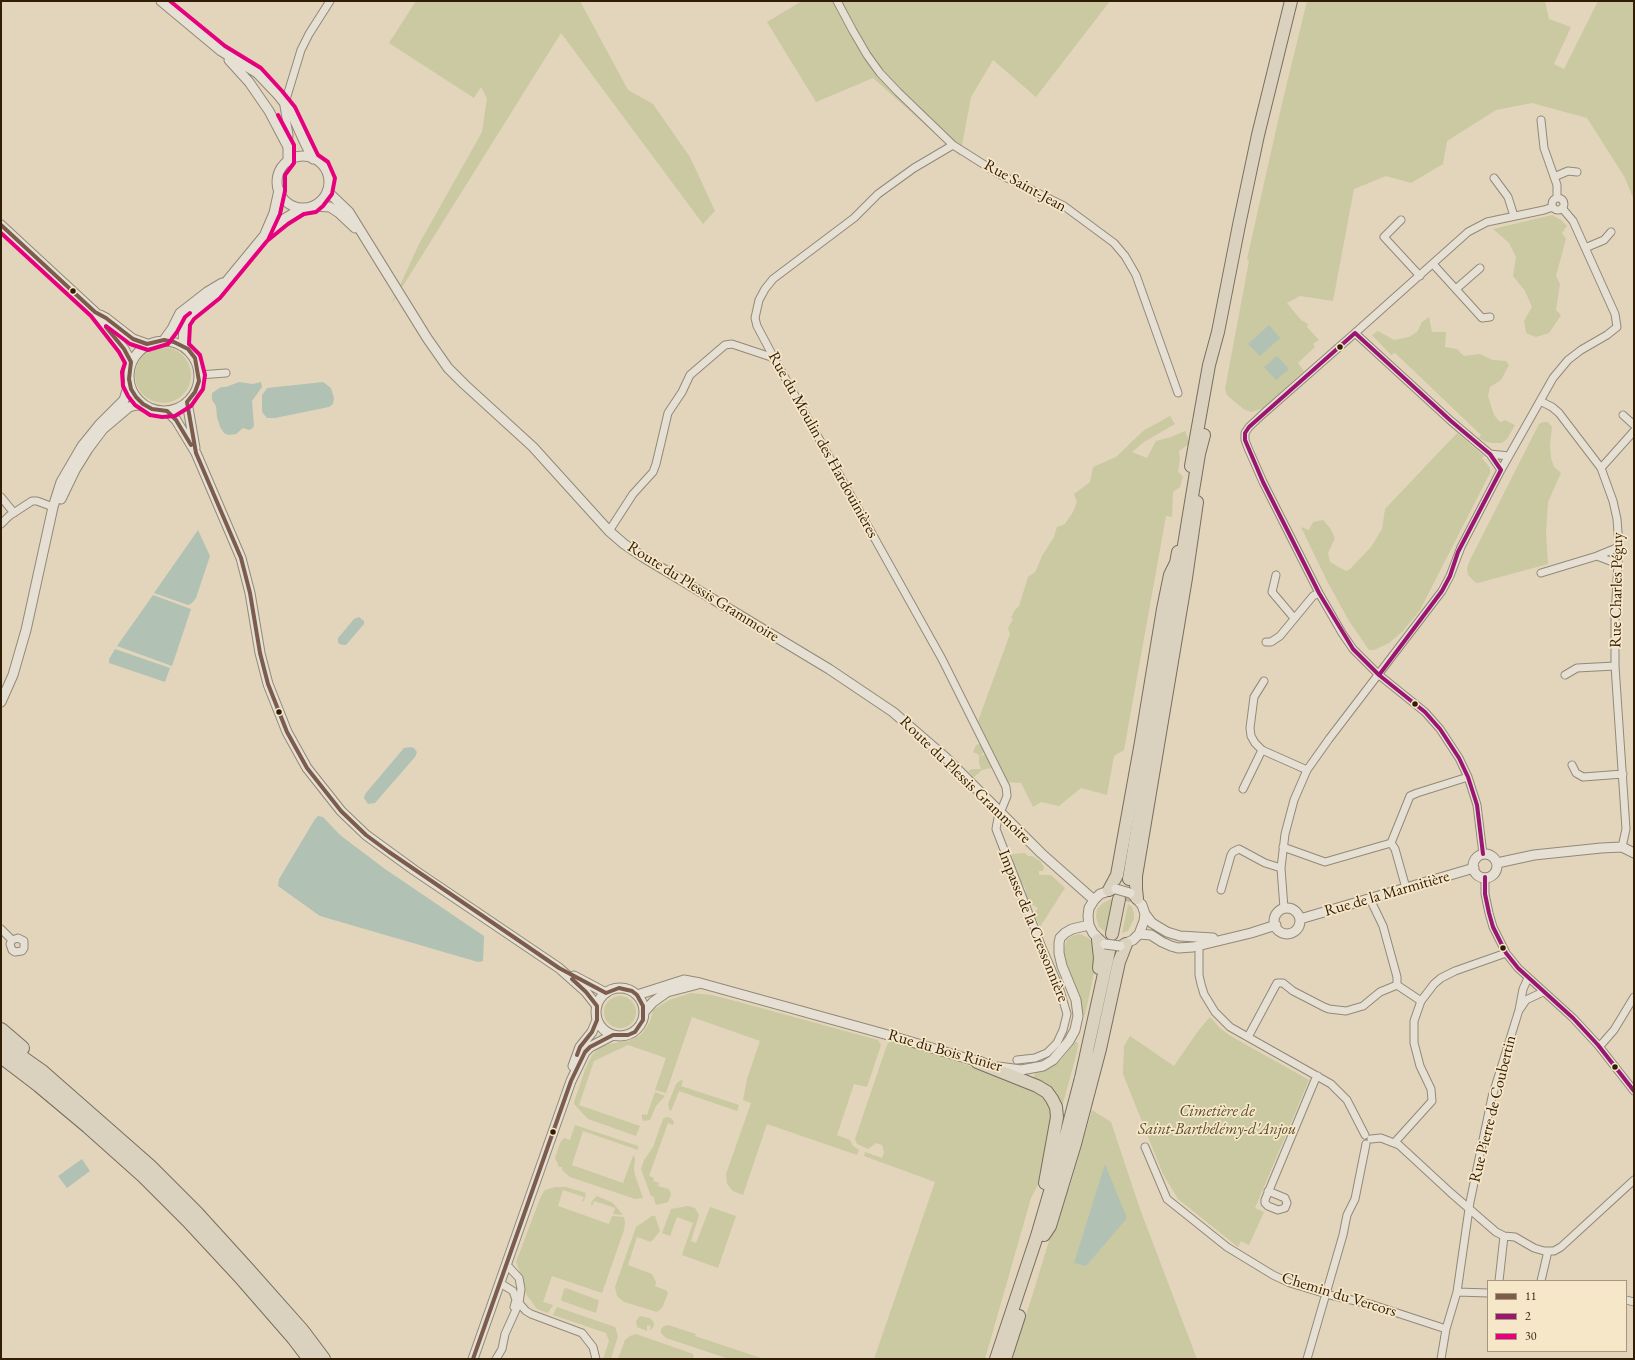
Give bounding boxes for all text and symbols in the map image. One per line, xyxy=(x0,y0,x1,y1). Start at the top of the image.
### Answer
street label: Rue Saint-Jean xyxy=(980,155,1070,217)
unlabelled marker xyxy=(68,286,78,296)
unlabelled marker xyxy=(1335,342,1345,352)
street label: Rue du Moulin des Hardouinières xyxy=(764,349,882,541)
street label: Rue Charles Péguy xyxy=(1606,532,1628,648)
street label: Route du Plessis Grammoire xyxy=(624,537,782,647)
unlabelled marker xyxy=(1410,699,1420,709)
unlabelled marker xyxy=(274,707,284,717)
street label: Route du Plessis Grammoire xyxy=(895,712,1035,848)
street label: Impasse de la Cressonnière xyxy=(994,847,1072,1005)
street label: Rue de la Marmitière xyxy=(1322,867,1452,921)
unlabelled marker xyxy=(1498,943,1508,953)
street label: Rue du Bois Rinier xyxy=(886,1026,1004,1076)
street label: Rue Pierre de Coubertin xyxy=(1465,1033,1521,1185)
unlabelled marker xyxy=(1610,1062,1620,1072)
park label: Cimetière de Saint-Barthélémy-d'Anjou xyxy=(1138,1102,1296,1140)
unlabelled marker xyxy=(548,1127,558,1137)
street label: Chemin du Vercors xyxy=(1279,1268,1399,1322)
legend xyxy=(1487,1280,1627,1352)
text: 11 xyxy=(1525,1288,1537,1304)
text: 2 xyxy=(1525,1308,1531,1324)
text: 30 xyxy=(1525,1328,1537,1344)

